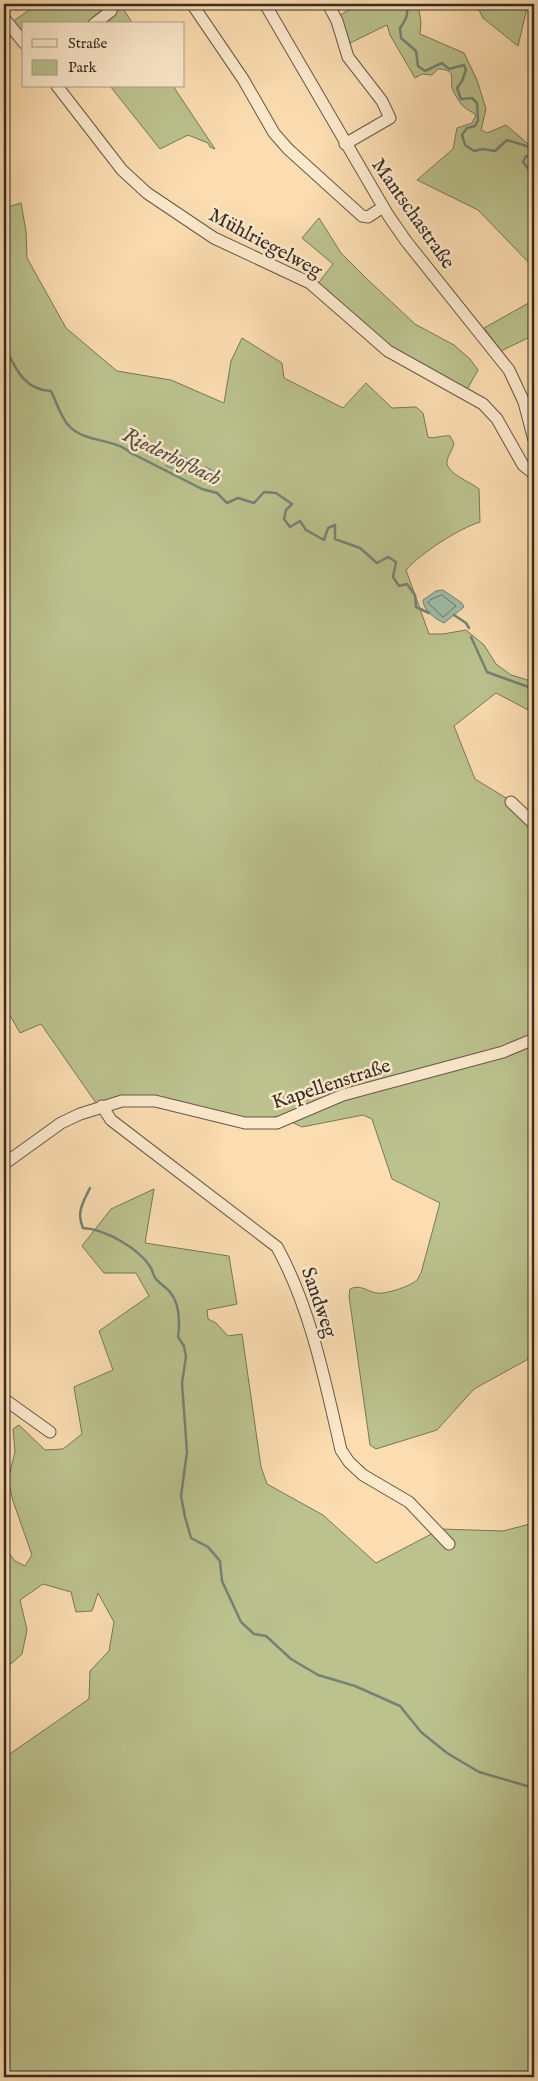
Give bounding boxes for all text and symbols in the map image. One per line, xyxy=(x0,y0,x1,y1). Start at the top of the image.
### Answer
legend xyxy=(22,22,185,88)
text: Straße xyxy=(68,34,108,53)
text: Park xyxy=(68,58,98,77)
street label: Mantschastraße xyxy=(365,154,460,274)
street label: Mühlriegelweg xyxy=(204,203,327,284)
water label: Riederhofbach xyxy=(118,422,225,493)
street label: Kapellenstraße xyxy=(269,1054,394,1115)
street label: Sandweg xyxy=(295,1264,343,1342)

